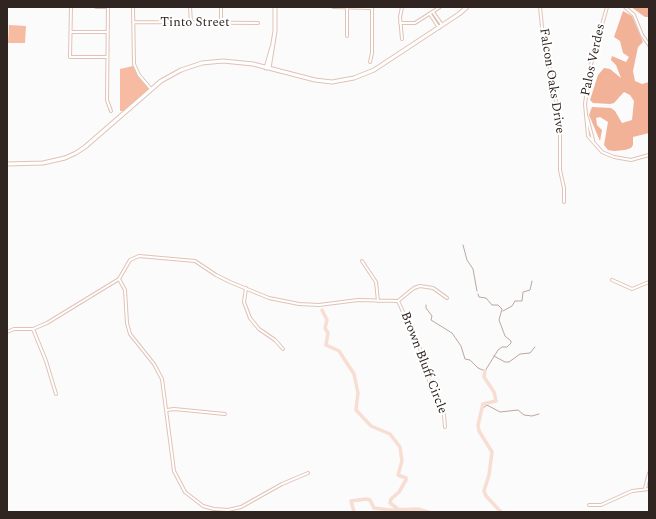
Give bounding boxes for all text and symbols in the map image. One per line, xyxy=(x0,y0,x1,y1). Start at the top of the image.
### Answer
street label: Tinto Street xyxy=(160,15,230,31)
street label: Palos Verdes xyxy=(579,22,609,98)
street label: Falcon Oaks Drive xyxy=(535,27,567,135)
street label: Brown Bluff Circle xyxy=(396,310,450,416)

